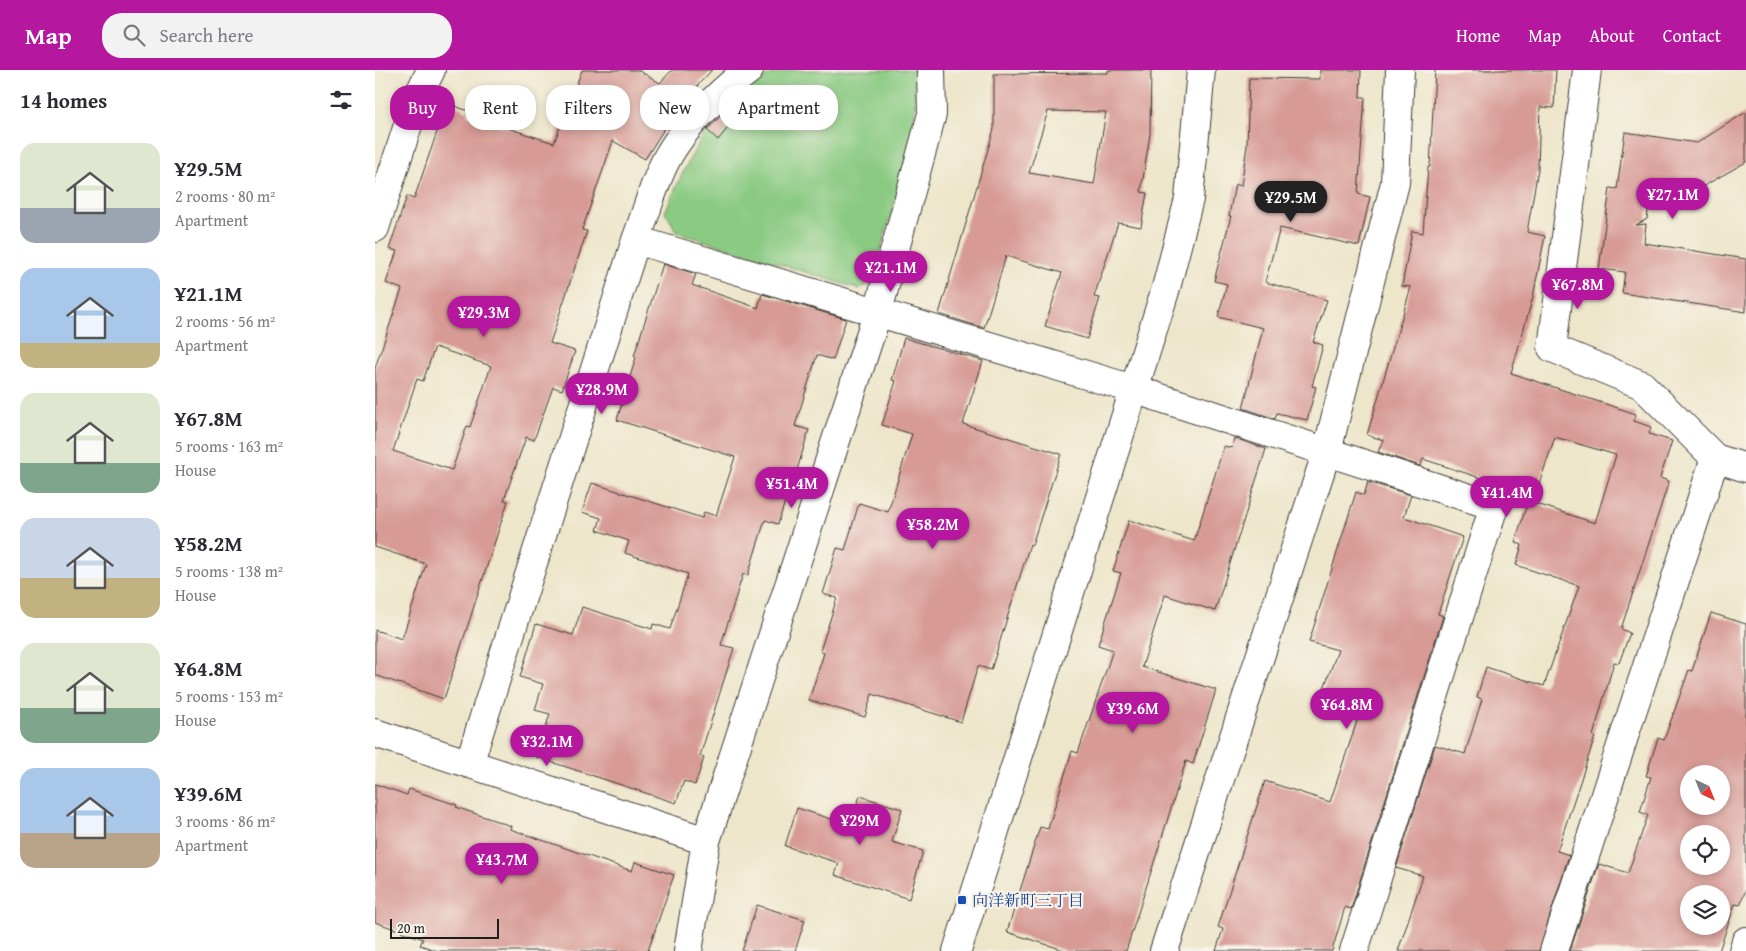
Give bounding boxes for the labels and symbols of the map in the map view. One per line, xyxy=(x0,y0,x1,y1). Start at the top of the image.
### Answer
pin: ¥27.1M xyxy=(1632,178,1714,220)
pin: ¥29.5M xyxy=(1250,180,1332,223)
pin: ¥21.1M xyxy=(850,250,932,293)
pin: ¥67.8M xyxy=(1537,268,1619,310)
pin: ¥29.3M xyxy=(443,296,525,338)
pin: ¥28.9M xyxy=(561,372,643,415)
pin: ¥51.4M xyxy=(751,466,833,509)
pin: ¥41.4M xyxy=(1466,476,1548,518)
pin: ¥58.2M xyxy=(892,508,974,550)
pin: ¥64.8M xyxy=(1306,688,1388,730)
pin: ¥39.6M xyxy=(1092,692,1174,734)
pin: ¥32.1M xyxy=(506,724,588,767)
north arrow xyxy=(1680,765,1730,815)
pin: ¥29M xyxy=(830,804,890,846)
pin: ¥43.7M xyxy=(461,842,543,885)
place label: 向洋新町三丁目 xyxy=(972,888,1084,912)
marker: 向洋新町三丁目 xyxy=(956,894,968,906)
scale bar xyxy=(390,916,499,939)

